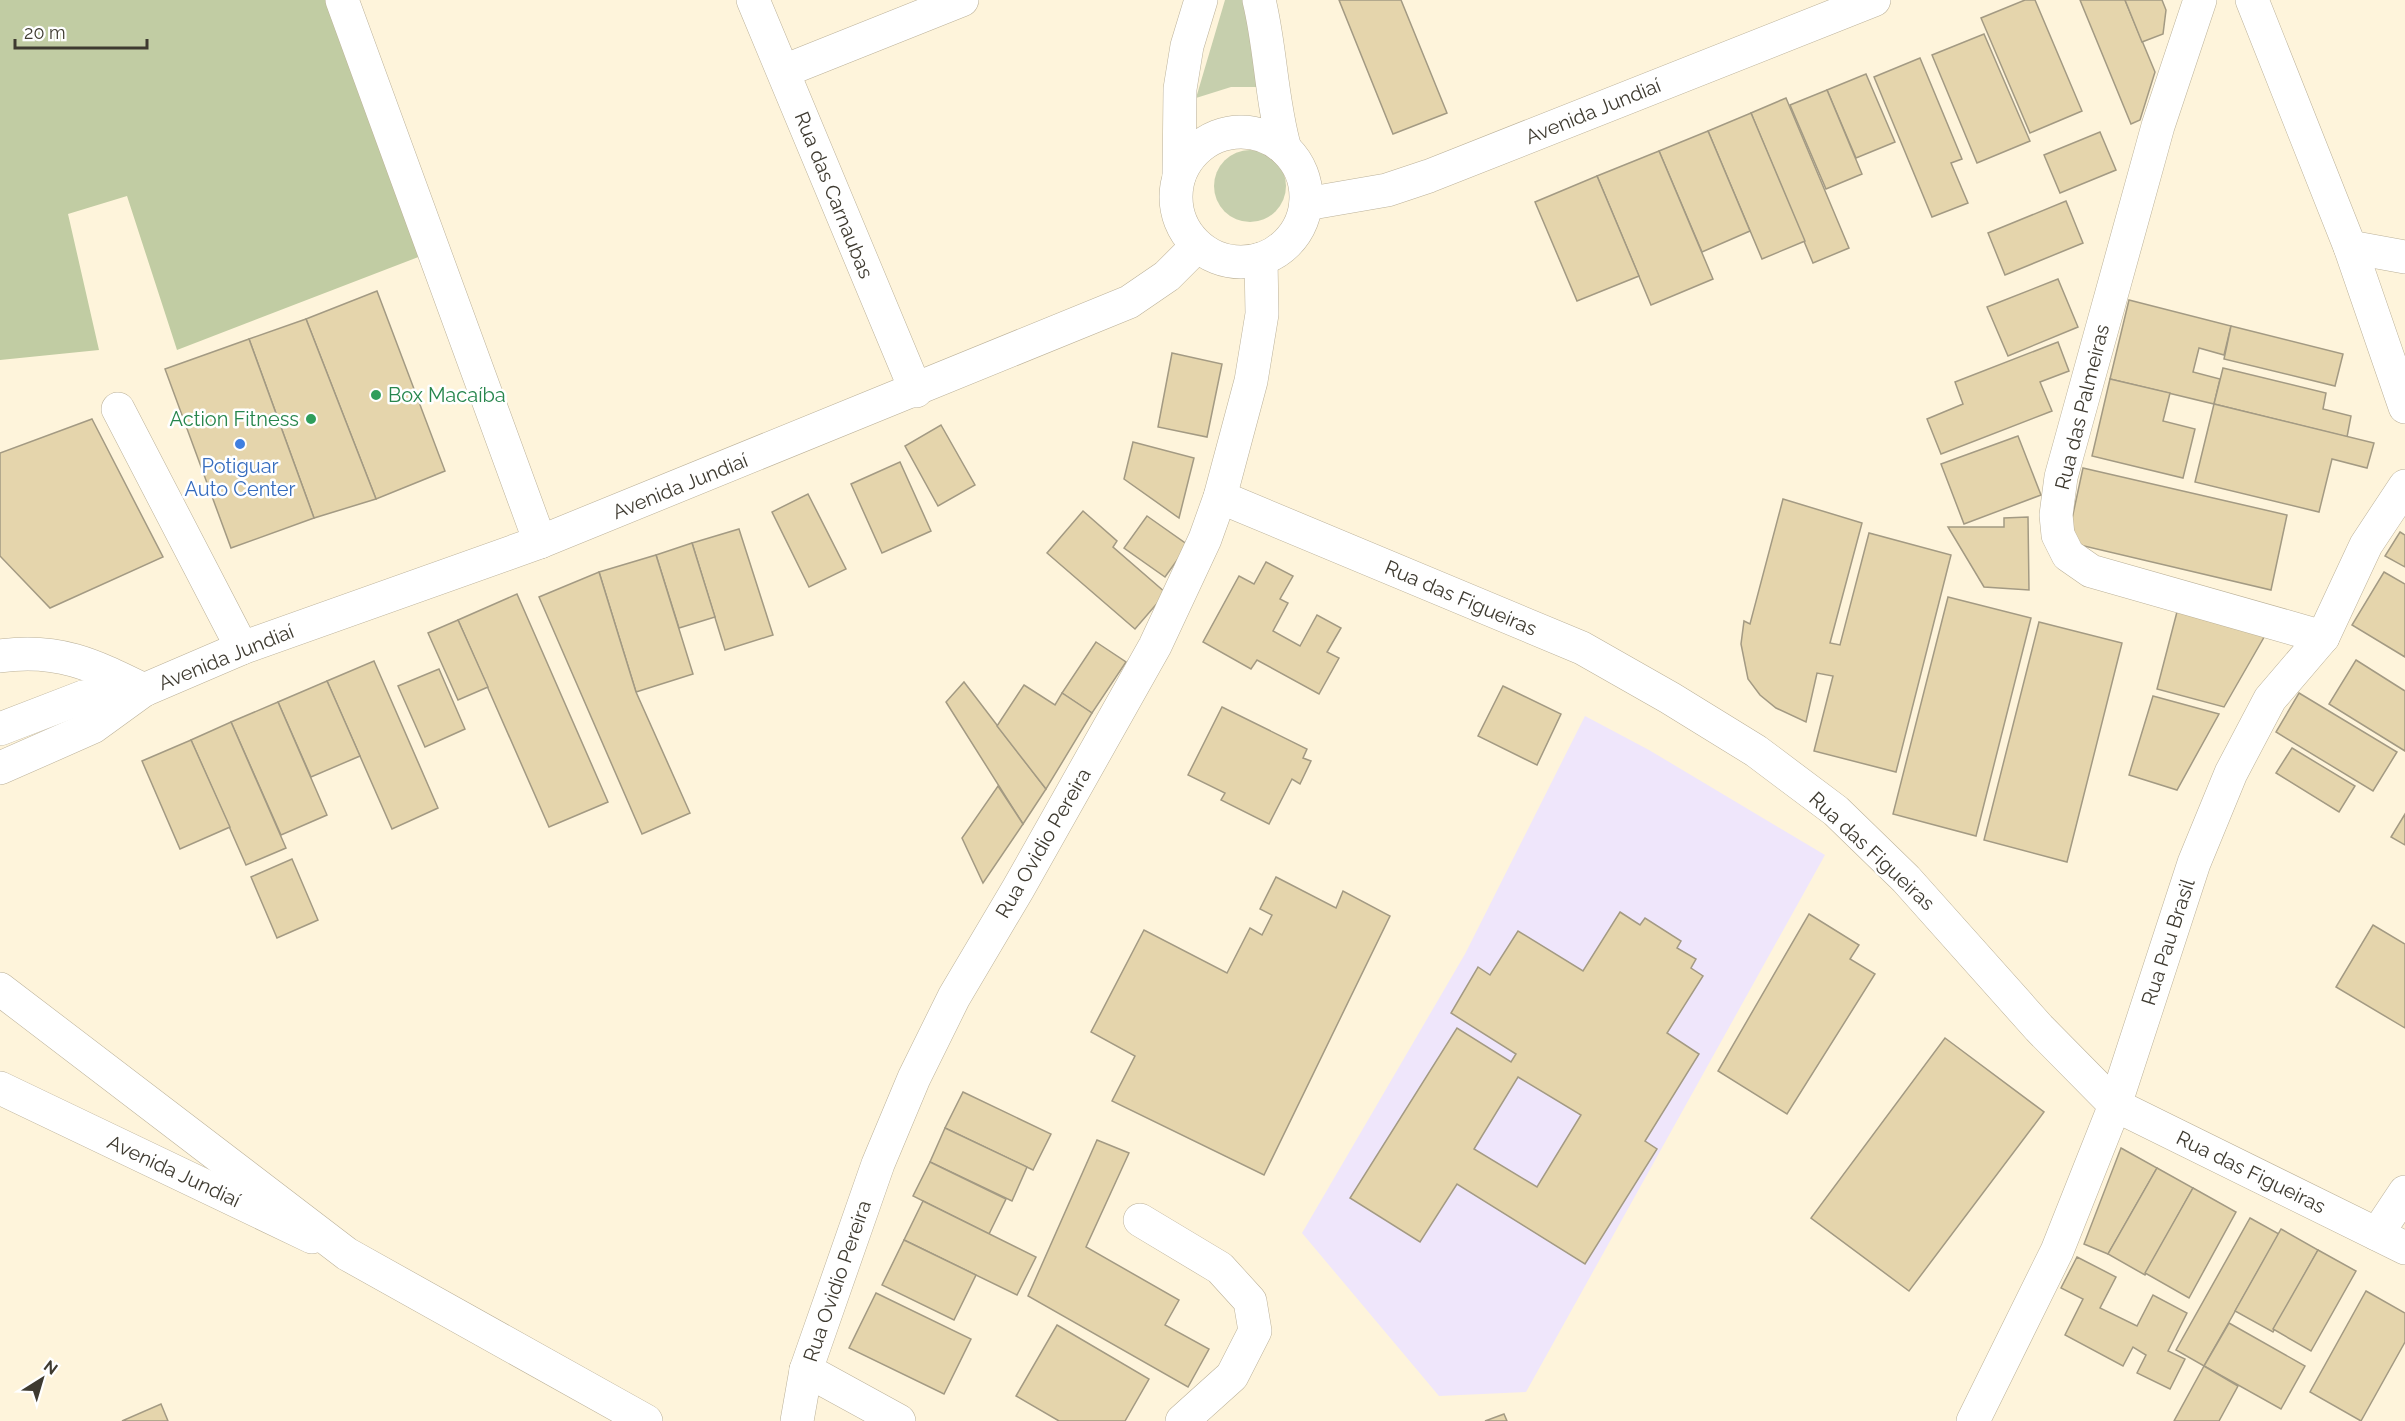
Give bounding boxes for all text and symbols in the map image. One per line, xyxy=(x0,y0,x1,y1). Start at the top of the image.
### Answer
scale bar xyxy=(15,12,147,50)
text: 20 m xyxy=(24,22,66,43)
street label: Avenida Jundiaí xyxy=(1522,73,1665,149)
street label: Rua das Carnaubas xyxy=(790,108,878,282)
street label: Rua das Palmeiras xyxy=(2050,322,2114,492)
place label: Box Macaíba xyxy=(388,383,506,407)
marker: Box Macaíba xyxy=(369,388,383,402)
place label: Action Fitness xyxy=(170,407,299,431)
marker: Action Fitness xyxy=(304,412,318,426)
marker: Potiguar Auto Center xyxy=(233,437,247,451)
street label: Avenida Jundiaí xyxy=(609,448,752,524)
place label: Potiguar Auto Center xyxy=(184,454,296,501)
street label: Rua das Figueiras xyxy=(1381,555,1541,641)
street label: Avenida Jundiaí xyxy=(155,619,298,695)
street label: Rua Ovidio Pereira xyxy=(990,764,1096,922)
street label: Rua das Figueiras xyxy=(1804,787,1940,915)
street label: Rua Pau Brasil xyxy=(2136,875,2200,1008)
street label: Rua das Figueiras xyxy=(2173,1126,2329,1218)
street label: Avenida Jundiaí xyxy=(104,1130,245,1213)
street label: Rua Ovidio Pereira xyxy=(798,1197,876,1365)
north arrow xyxy=(12,1349,72,1409)
text: N xyxy=(40,1356,61,1379)

